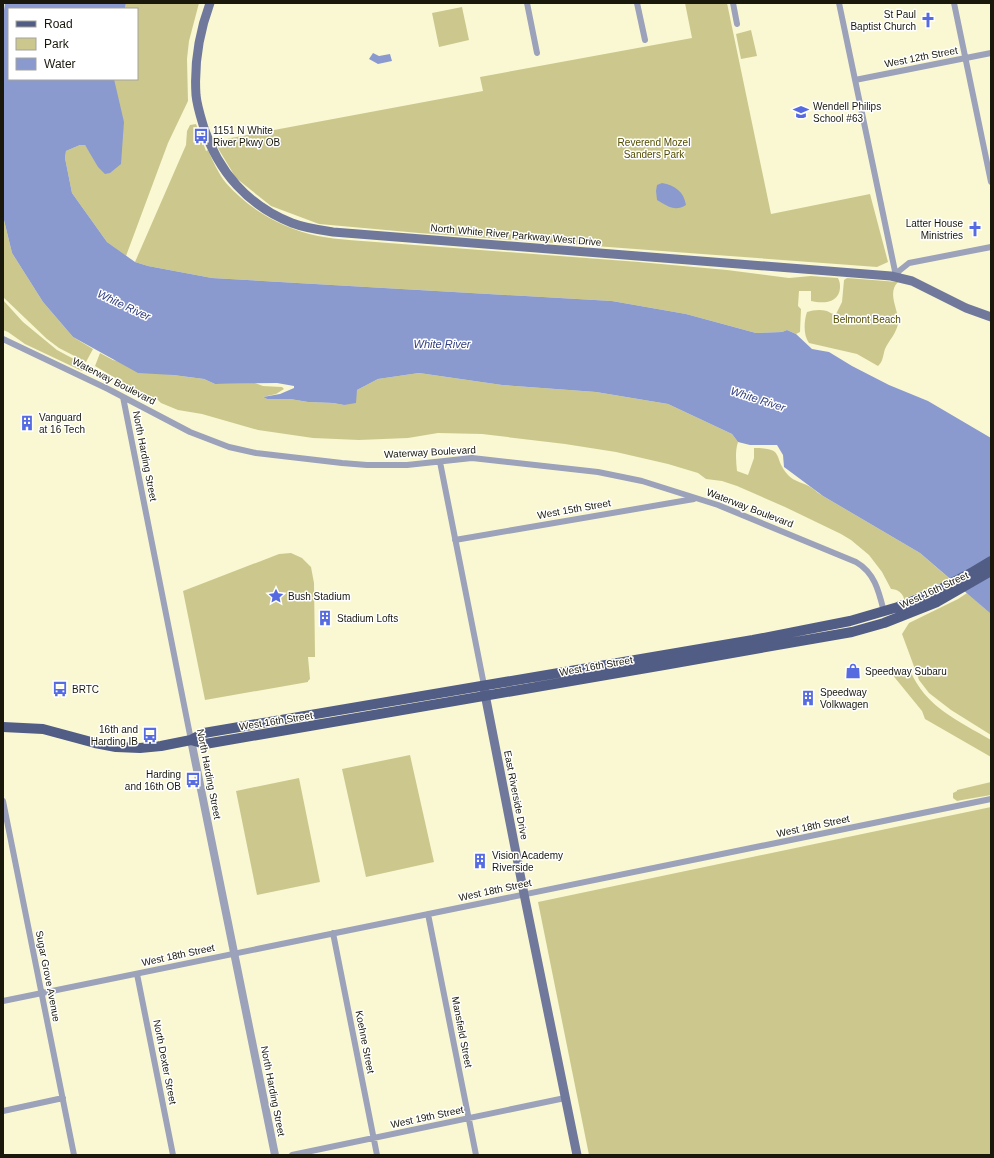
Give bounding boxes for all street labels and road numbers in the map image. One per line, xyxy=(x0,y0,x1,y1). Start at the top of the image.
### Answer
street label: West 12th Street xyxy=(883,44,959,69)
street label: North White River Parkway West Drive xyxy=(430,222,602,248)
street label: Waterway Boulevard xyxy=(71,355,157,407)
street label: North Harding Street xyxy=(131,410,159,502)
street label: Waterway Boulevard xyxy=(384,444,476,460)
street label: Waterway Boulevard xyxy=(705,486,795,530)
street label: West 15th Street xyxy=(536,497,612,521)
street label: West 16th Street xyxy=(898,569,970,611)
street label: West 16th Street xyxy=(558,654,634,678)
street label: West 16th Street xyxy=(238,710,314,732)
street label: North Harding Street xyxy=(195,728,223,820)
street label: East Riverside Drive xyxy=(502,749,530,841)
street label: West 18th Street xyxy=(776,813,851,839)
street label: West 18th Street xyxy=(458,877,533,903)
street label: Sugar Grove Avenue xyxy=(34,929,62,1023)
street label: West 18th Street xyxy=(141,942,216,968)
street label: Mansfield Street xyxy=(450,995,474,1069)
street label: Koehne Street xyxy=(354,1010,377,1075)
street label: North Dexter Street xyxy=(151,1019,179,1106)
street label: North Harding Street xyxy=(259,1045,287,1137)
street label: West 19th Street xyxy=(390,1104,465,1130)

